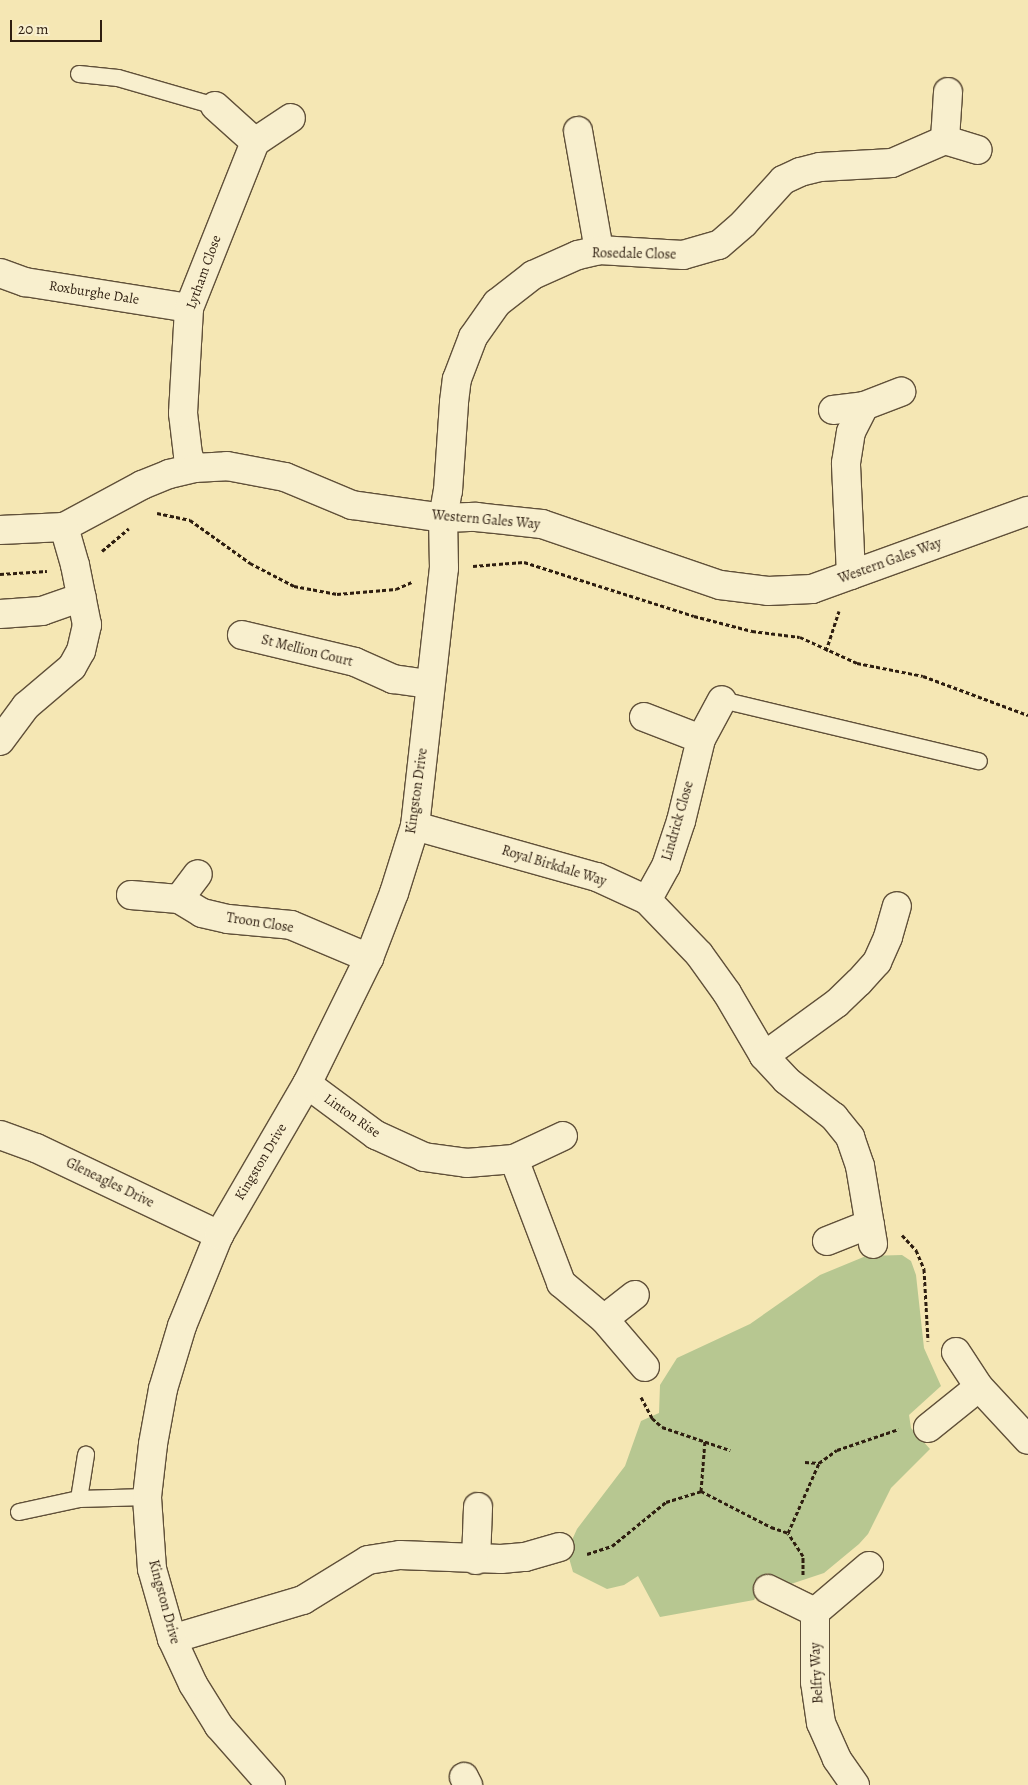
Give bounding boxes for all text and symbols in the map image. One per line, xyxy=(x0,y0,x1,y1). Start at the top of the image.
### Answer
scale bar xyxy=(12,10,105,42)
text: 20 m xyxy=(18,19,49,39)
street label: Lytham Close xyxy=(183,233,225,311)
street label: Rosedale Close xyxy=(592,245,676,263)
street label: Roxburghe Dale xyxy=(48,278,140,308)
street label: Western Gales Way xyxy=(431,507,541,533)
street label: Western Gales Way xyxy=(836,534,944,588)
street label: St Mellion Court xyxy=(259,631,355,671)
street label: Kingston Drive xyxy=(403,747,431,835)
street label: Lindrick Close xyxy=(659,779,697,863)
street label: Royal Birkdale Way xyxy=(500,842,608,890)
street label: Troon Close xyxy=(225,909,295,937)
street label: Linton Rise xyxy=(321,1090,383,1142)
street label: Kingston Drive xyxy=(232,1121,290,1203)
street label: Gleneagles Drive xyxy=(63,1154,157,1212)
street label: Kingston Drive xyxy=(145,1558,183,1646)
street label: Belfry Way xyxy=(807,1642,827,1704)

